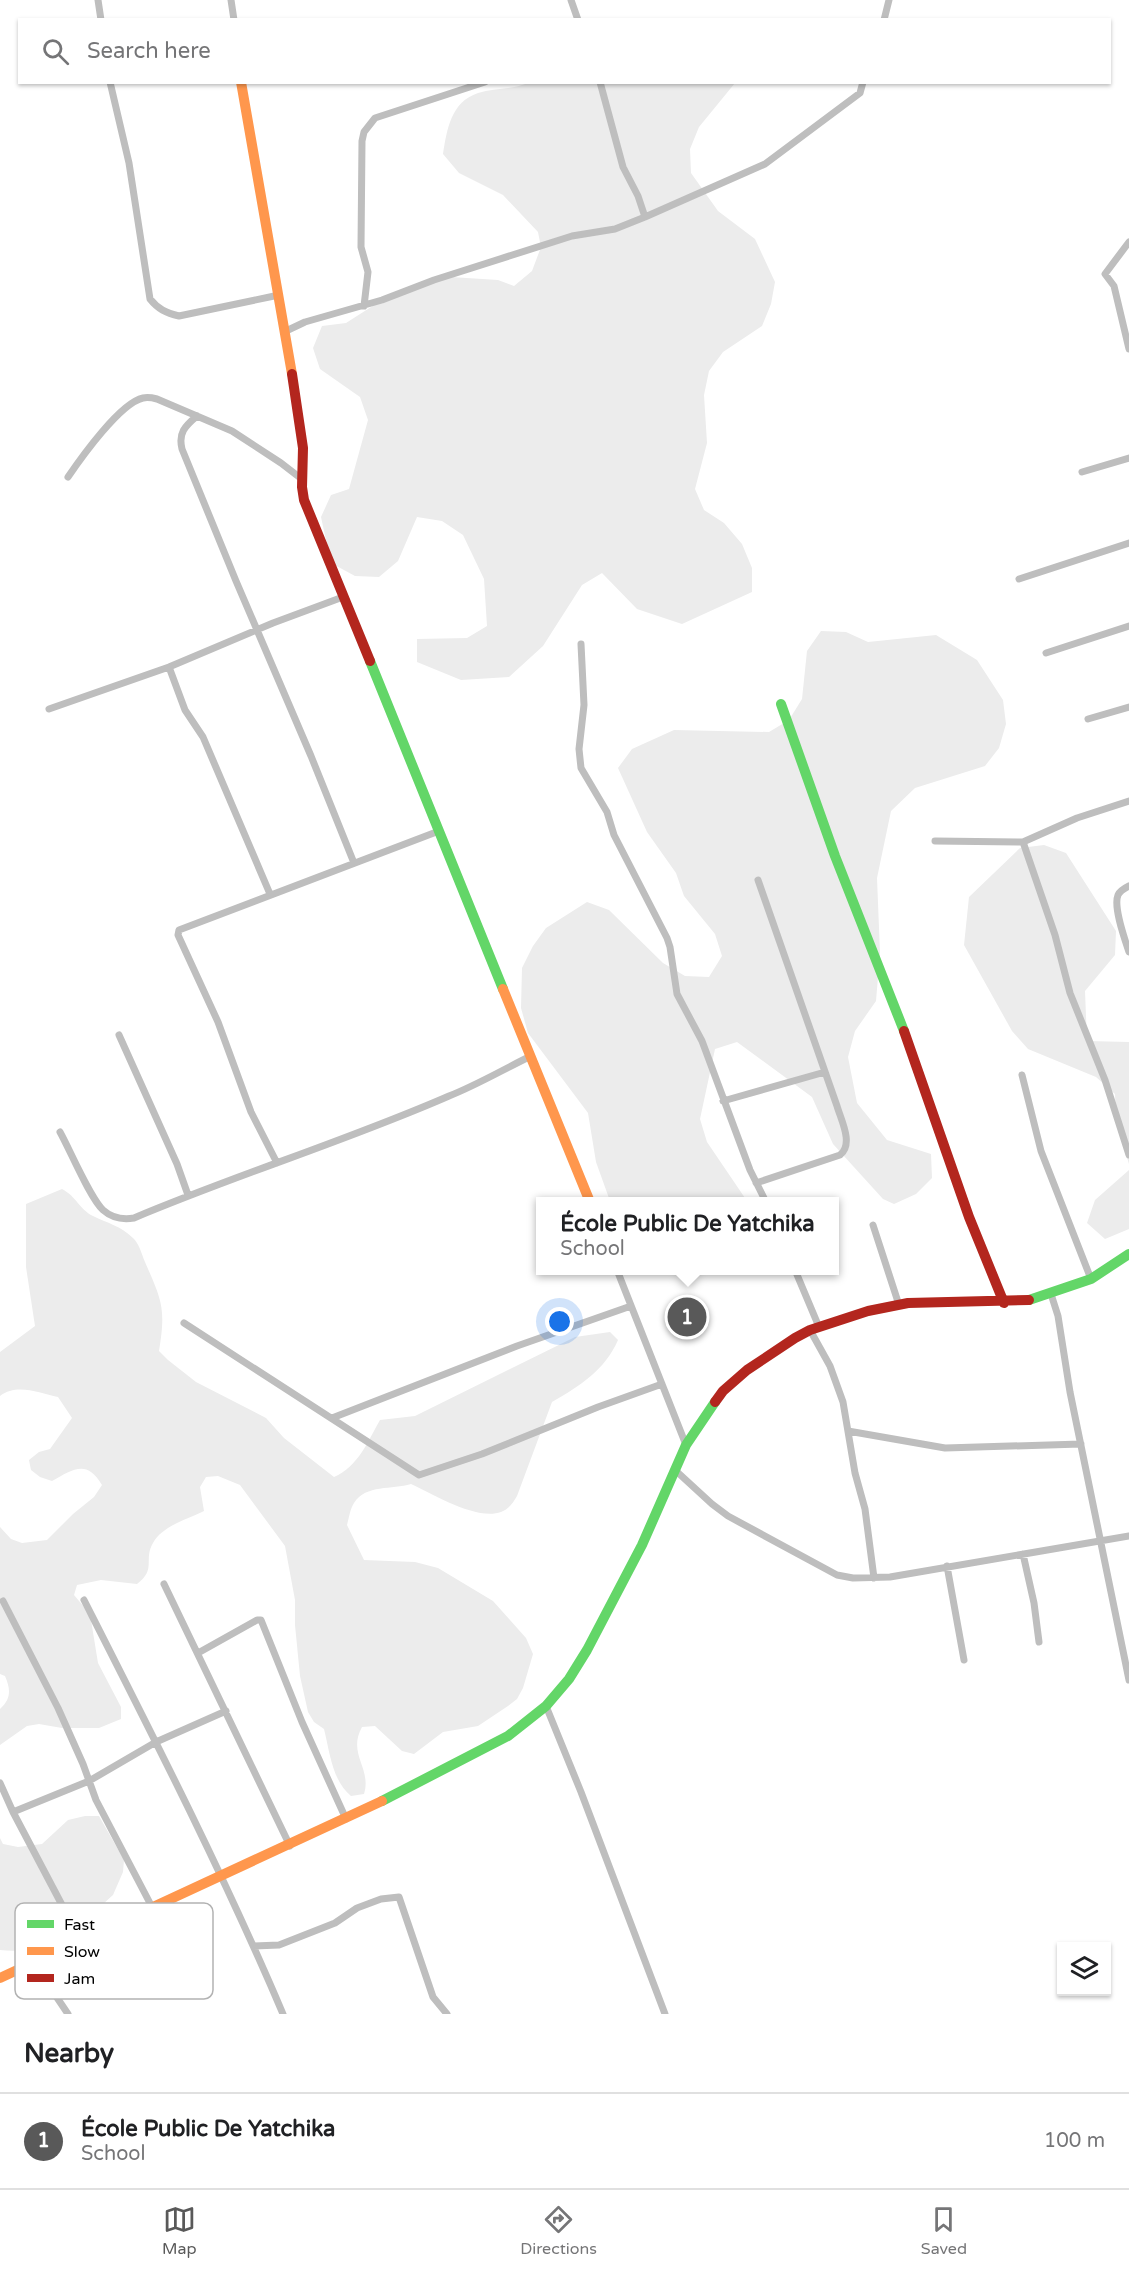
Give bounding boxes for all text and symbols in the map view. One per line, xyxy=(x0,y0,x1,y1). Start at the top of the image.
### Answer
search box xyxy=(18,18,1111,84)
icon: search xyxy=(39,35,72,68)
text: Search here xyxy=(87,38,211,64)
popup xyxy=(536,1197,839,1275)
text: École Public De Yatchika xyxy=(560,1211,815,1237)
text: School xyxy=(560,1237,625,1261)
pin: 1 xyxy=(668,1294,706,1340)
your location xyxy=(545,1307,574,1336)
legend xyxy=(15,1903,213,1999)
text: Fast xyxy=(64,1915,95,1935)
text: Slow xyxy=(64,1942,100,1962)
map controls xyxy=(1057,1942,1111,1996)
button: layers xyxy=(1057,1942,1111,1996)
text: Jam xyxy=(64,1969,95,1989)
text: Nearby xyxy=(24,2038,114,2069)
text: École Public De Yatchika xyxy=(81,2116,335,2142)
text: 1 xyxy=(37,2129,50,2153)
text: 100 m xyxy=(1044,2129,1105,2153)
text: School xyxy=(81,2142,145,2166)
tab: Map xyxy=(162,2203,196,2259)
tab: Directions xyxy=(520,2203,597,2259)
tab: Saved xyxy=(921,2203,967,2259)

